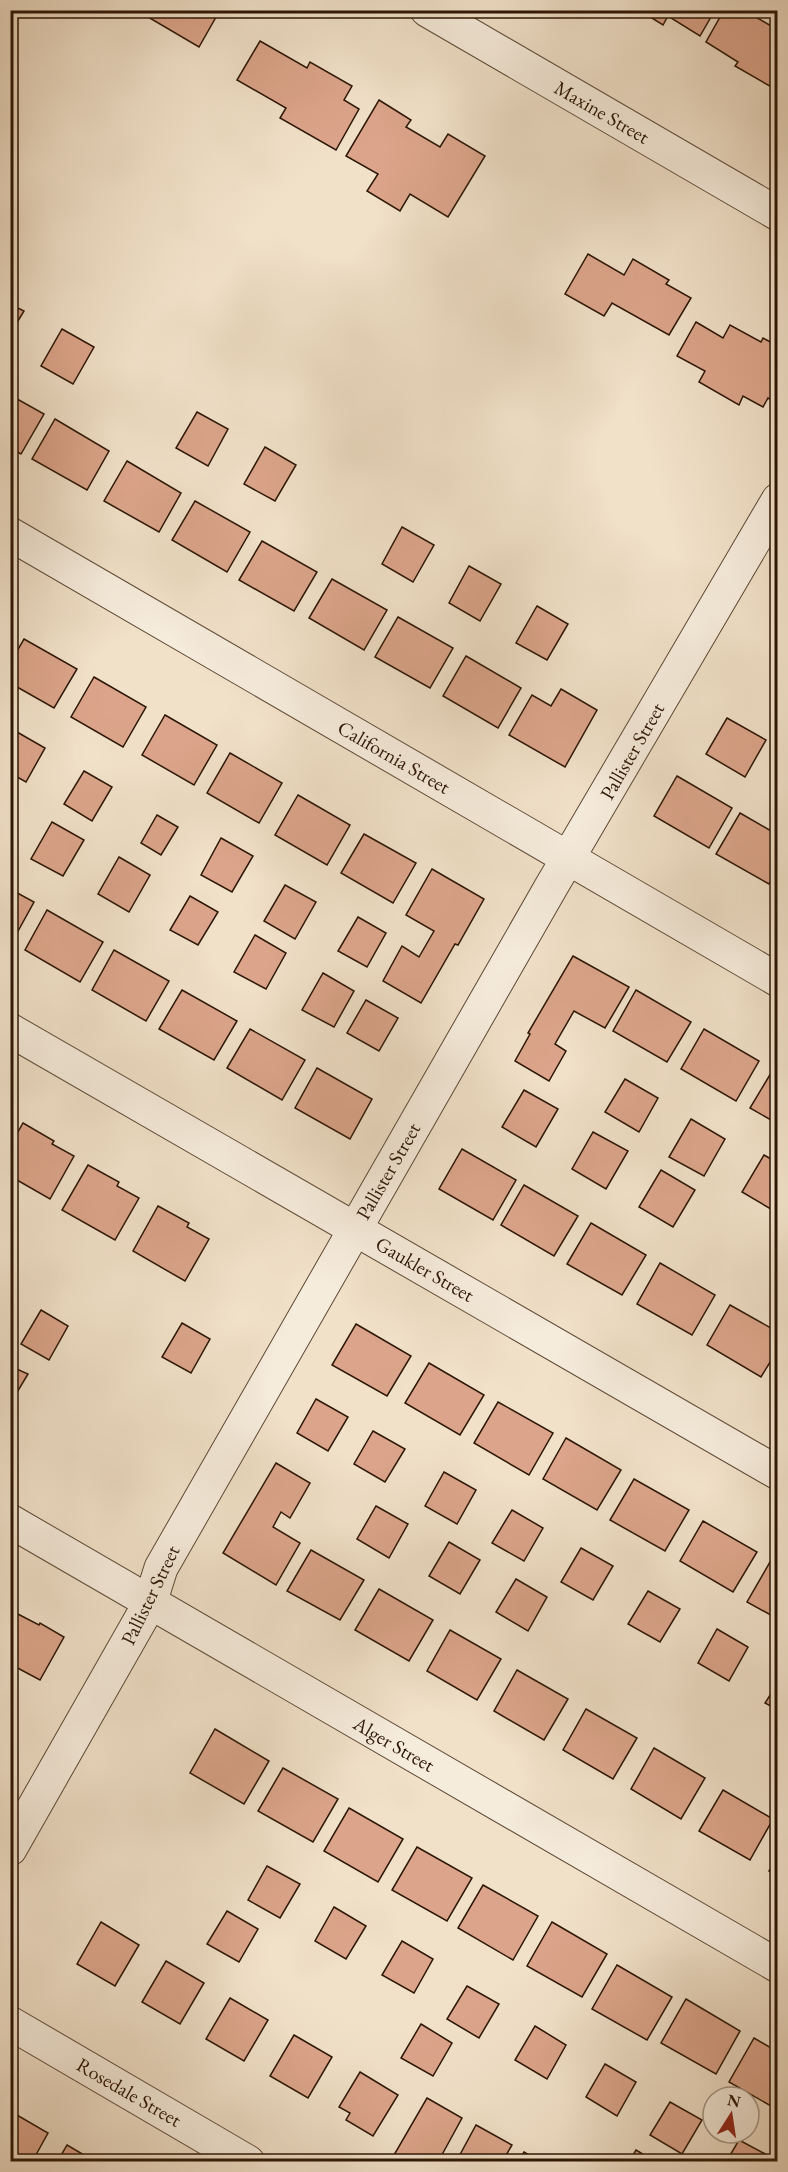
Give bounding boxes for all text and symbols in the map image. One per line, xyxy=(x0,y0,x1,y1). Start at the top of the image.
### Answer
street label: Maxine Street xyxy=(550,74,655,150)
street label: Pallister Street xyxy=(594,697,671,804)
street label: California Street xyxy=(333,714,456,800)
street label: Pallister Street xyxy=(350,1117,427,1224)
street label: Gaukler Street xyxy=(371,1230,480,1308)
street label: Pallister Street xyxy=(115,1540,186,1649)
street label: Alger Street xyxy=(348,1710,440,1778)
street label: Rosedale Street xyxy=(72,2052,187,2133)
north arrow xyxy=(701,2085,761,2145)
text: N xyxy=(725,2089,743,2112)

